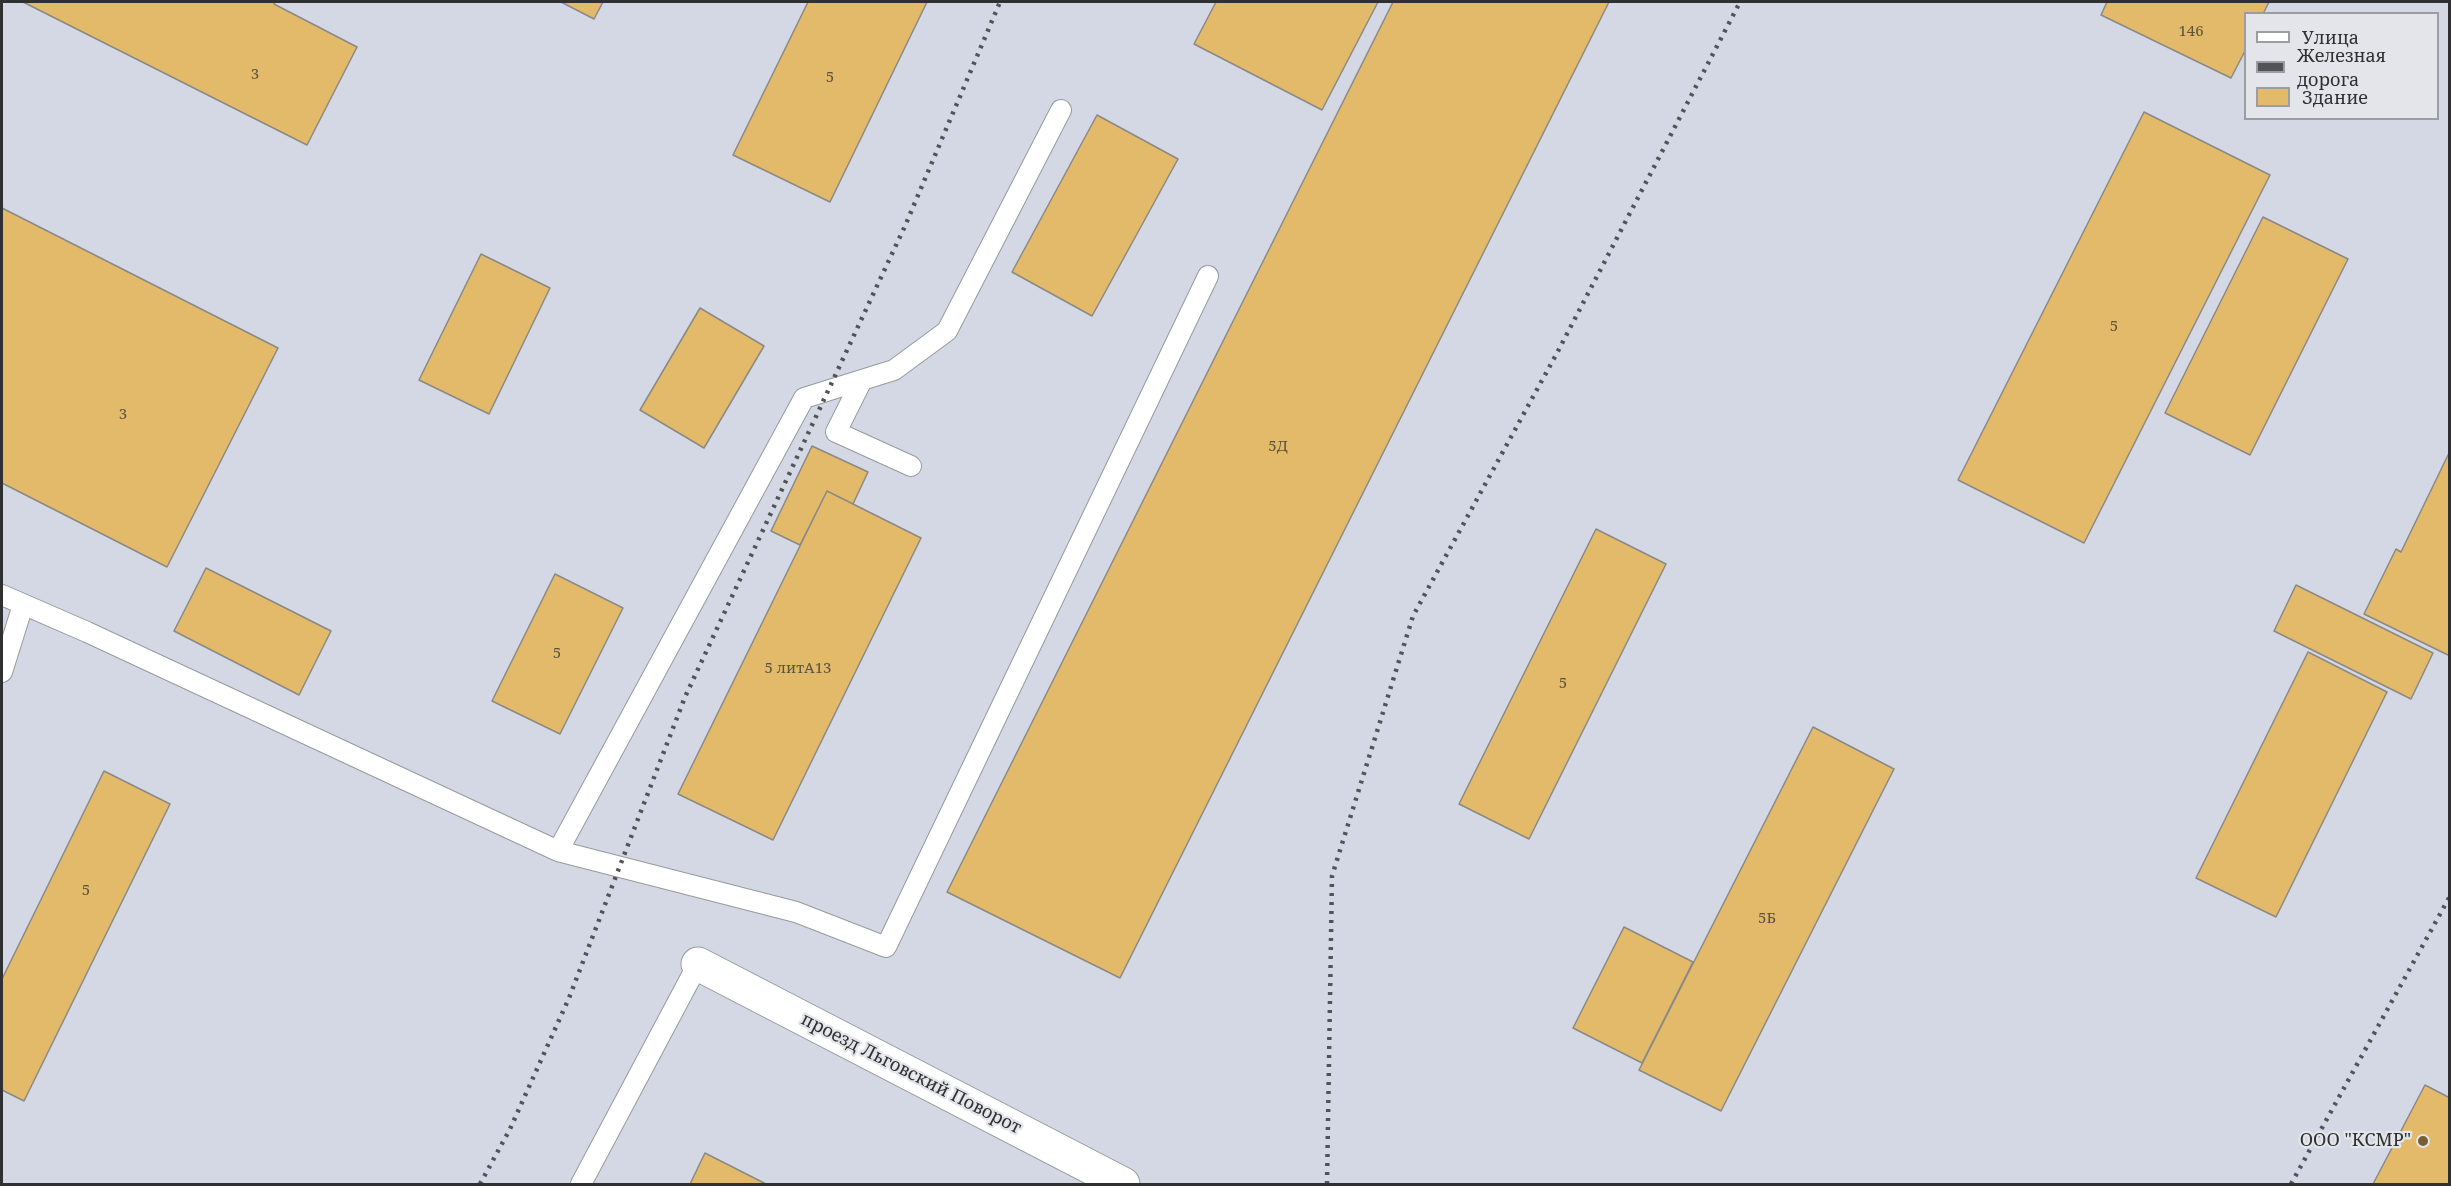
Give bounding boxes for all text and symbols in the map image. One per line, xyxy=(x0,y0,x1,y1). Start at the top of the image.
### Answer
legend xyxy=(2244,12,2439,120)
house number: 146 xyxy=(2178,23,2204,41)
text: Улица xyxy=(2302,25,2359,49)
text: Железная дорога xyxy=(2297,43,2386,91)
house number: 3 xyxy=(251,66,259,84)
house number: 5 xyxy=(826,69,834,87)
text: Здание xyxy=(2302,85,2368,109)
house number: 5 xyxy=(2110,318,2118,336)
house number: 3 xyxy=(119,406,127,424)
house number: 5Д xyxy=(1268,438,1288,456)
house number: 5 xyxy=(553,645,561,663)
house number: 5 литА13 xyxy=(765,660,831,678)
house number: 5 xyxy=(1559,675,1567,693)
house number: 5 xyxy=(82,882,90,900)
house number: 5Б xyxy=(1758,910,1776,928)
street label: проезд Льговский Поворот xyxy=(797,1009,1025,1139)
place label: ООО "КСМР" xyxy=(2300,1130,2411,1152)
marker: ООО "КСМР" xyxy=(2416,1134,2430,1148)

